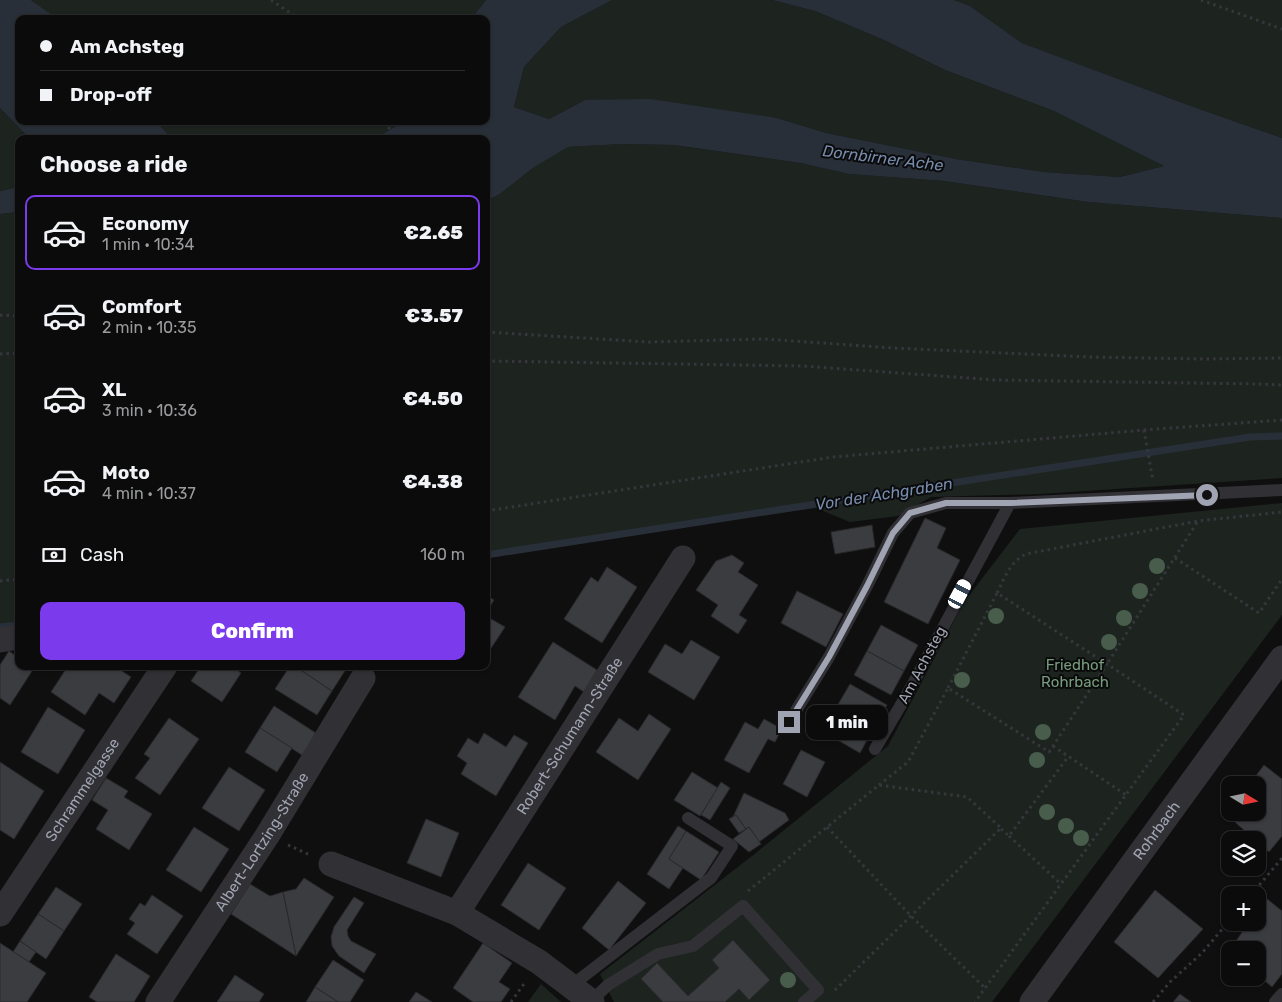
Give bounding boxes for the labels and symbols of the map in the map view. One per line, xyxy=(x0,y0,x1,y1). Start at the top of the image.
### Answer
water label: Dornbirner Ache xyxy=(821,141,945,175)
water label: Vor der Achgraben xyxy=(814,474,954,514)
route start xyxy=(1196,484,1218,506)
car xyxy=(946,577,973,611)
street label: Am Achsteg xyxy=(894,623,950,707)
street label: Robert-Schumann-Straße xyxy=(513,654,627,818)
park label: Friedhof Rohrbach xyxy=(1041,656,1109,691)
callout: 1 min xyxy=(806,704,889,740)
route end xyxy=(778,711,800,733)
street label: Schrammelgasse xyxy=(42,735,123,845)
street label: Albert-Lortzing-Straße xyxy=(211,769,313,915)
north arrow xyxy=(1221,776,1266,821)
street label: Rohrbach xyxy=(1129,798,1184,863)

